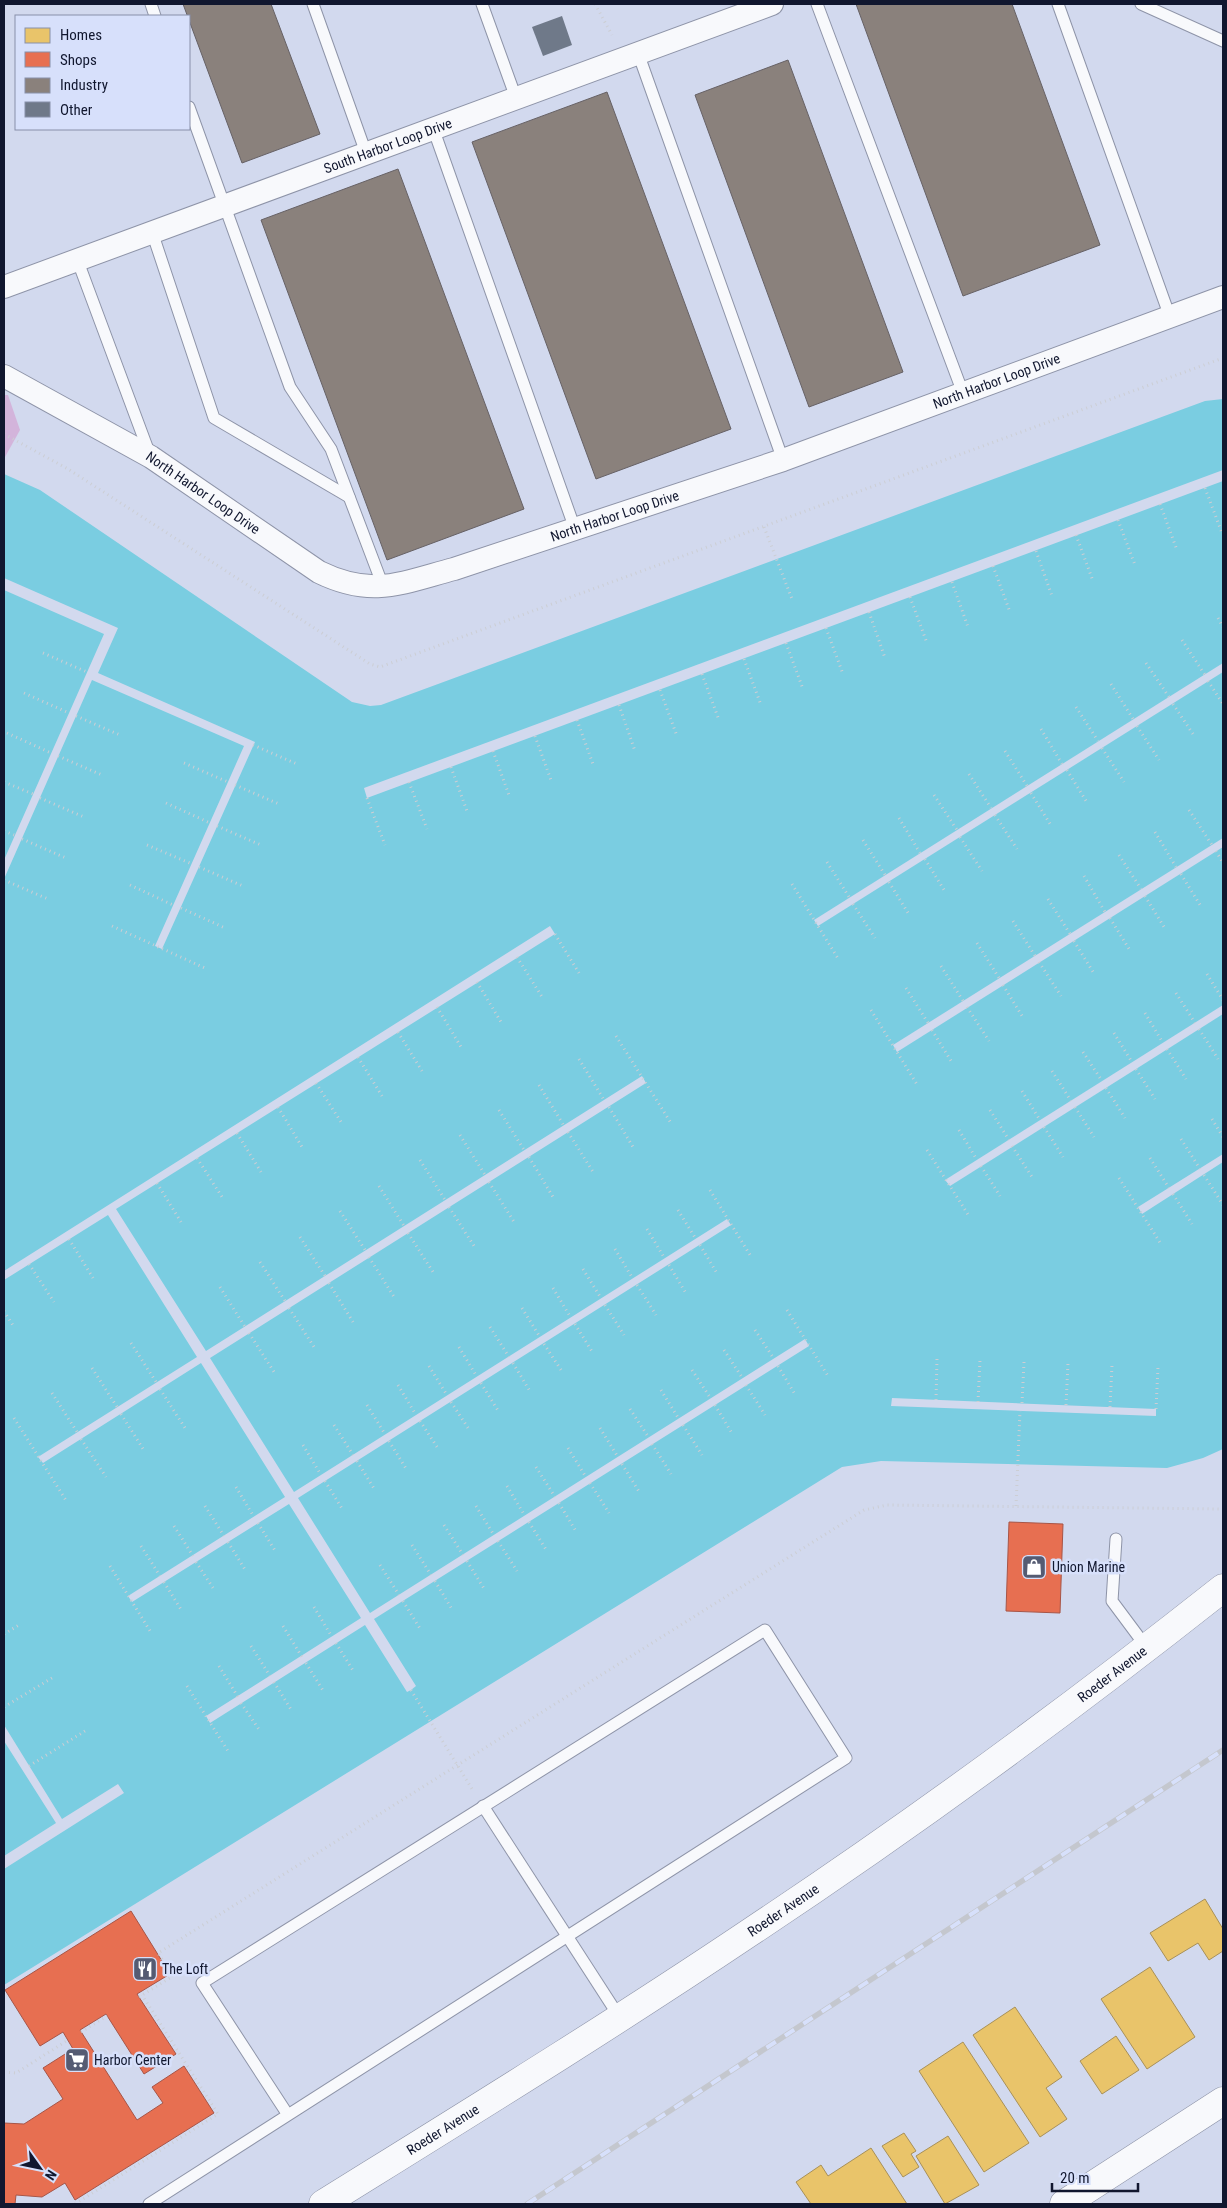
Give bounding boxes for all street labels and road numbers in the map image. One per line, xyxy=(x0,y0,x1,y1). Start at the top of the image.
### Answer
street label: South Harbor Loop Drive xyxy=(322,115,454,176)
street label: North Harbor Loop Drive xyxy=(931,350,1063,412)
street label: North Harbor Loop Drive xyxy=(143,448,263,537)
street label: North Harbor Loop Drive xyxy=(548,487,681,545)
street label: Roeder Avenue xyxy=(1075,1642,1150,1705)
street label: Roeder Avenue xyxy=(744,1880,822,1940)
street label: Roeder Avenue xyxy=(404,2101,482,2158)

